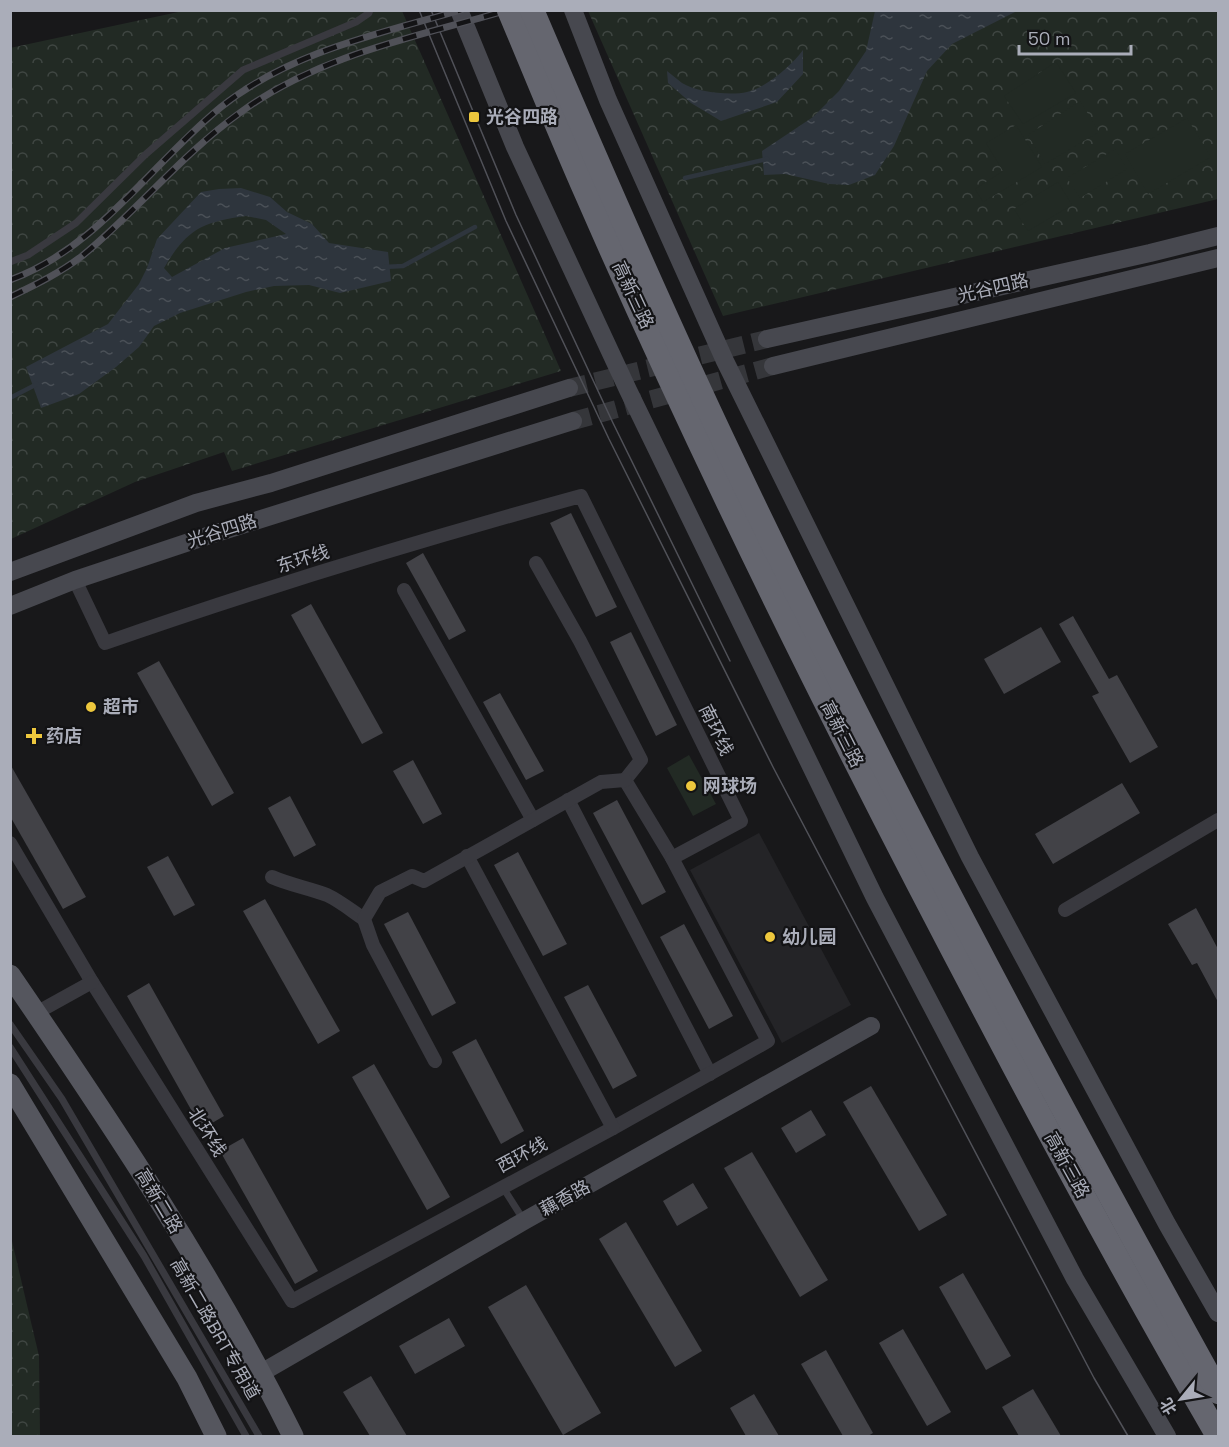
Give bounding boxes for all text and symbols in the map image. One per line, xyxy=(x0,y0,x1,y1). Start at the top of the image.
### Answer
scale bar xyxy=(1019,18,1132,56)
text: 50 m xyxy=(1028,27,1070,50)
place label: 光谷四路 xyxy=(486,105,558,128)
marker: 光谷四路 xyxy=(467,110,481,124)
street label: 高新三路 xyxy=(608,257,659,332)
street label: 光谷四路 xyxy=(955,268,1031,307)
street label: 光谷四路 xyxy=(184,508,260,553)
street label: 东环线 xyxy=(274,540,332,577)
place label: 超市 xyxy=(103,695,139,718)
street label: 高新三路 xyxy=(816,696,869,771)
marker: 超市 xyxy=(84,700,98,714)
street label: 南环线 xyxy=(694,700,739,759)
place label: 药店 xyxy=(46,724,82,747)
marker: 药店 xyxy=(27,729,41,743)
place label: 网球场 xyxy=(703,774,757,797)
marker: 网球场 xyxy=(684,779,698,793)
place label: 幼儿园 xyxy=(782,925,836,948)
marker: 幼儿园 xyxy=(763,930,777,944)
street label: 北环线 xyxy=(183,1103,231,1161)
street label: 高新三路 xyxy=(1040,1128,1095,1202)
street label: 西环线 xyxy=(493,1132,551,1177)
street label: 高新二路 xyxy=(131,1164,188,1238)
street label: 藕香路 xyxy=(536,1174,594,1221)
street label: 高新二路BRT专用道 xyxy=(166,1254,265,1404)
north arrow xyxy=(1151,1369,1211,1429)
text: 北 xyxy=(1155,1394,1182,1418)

